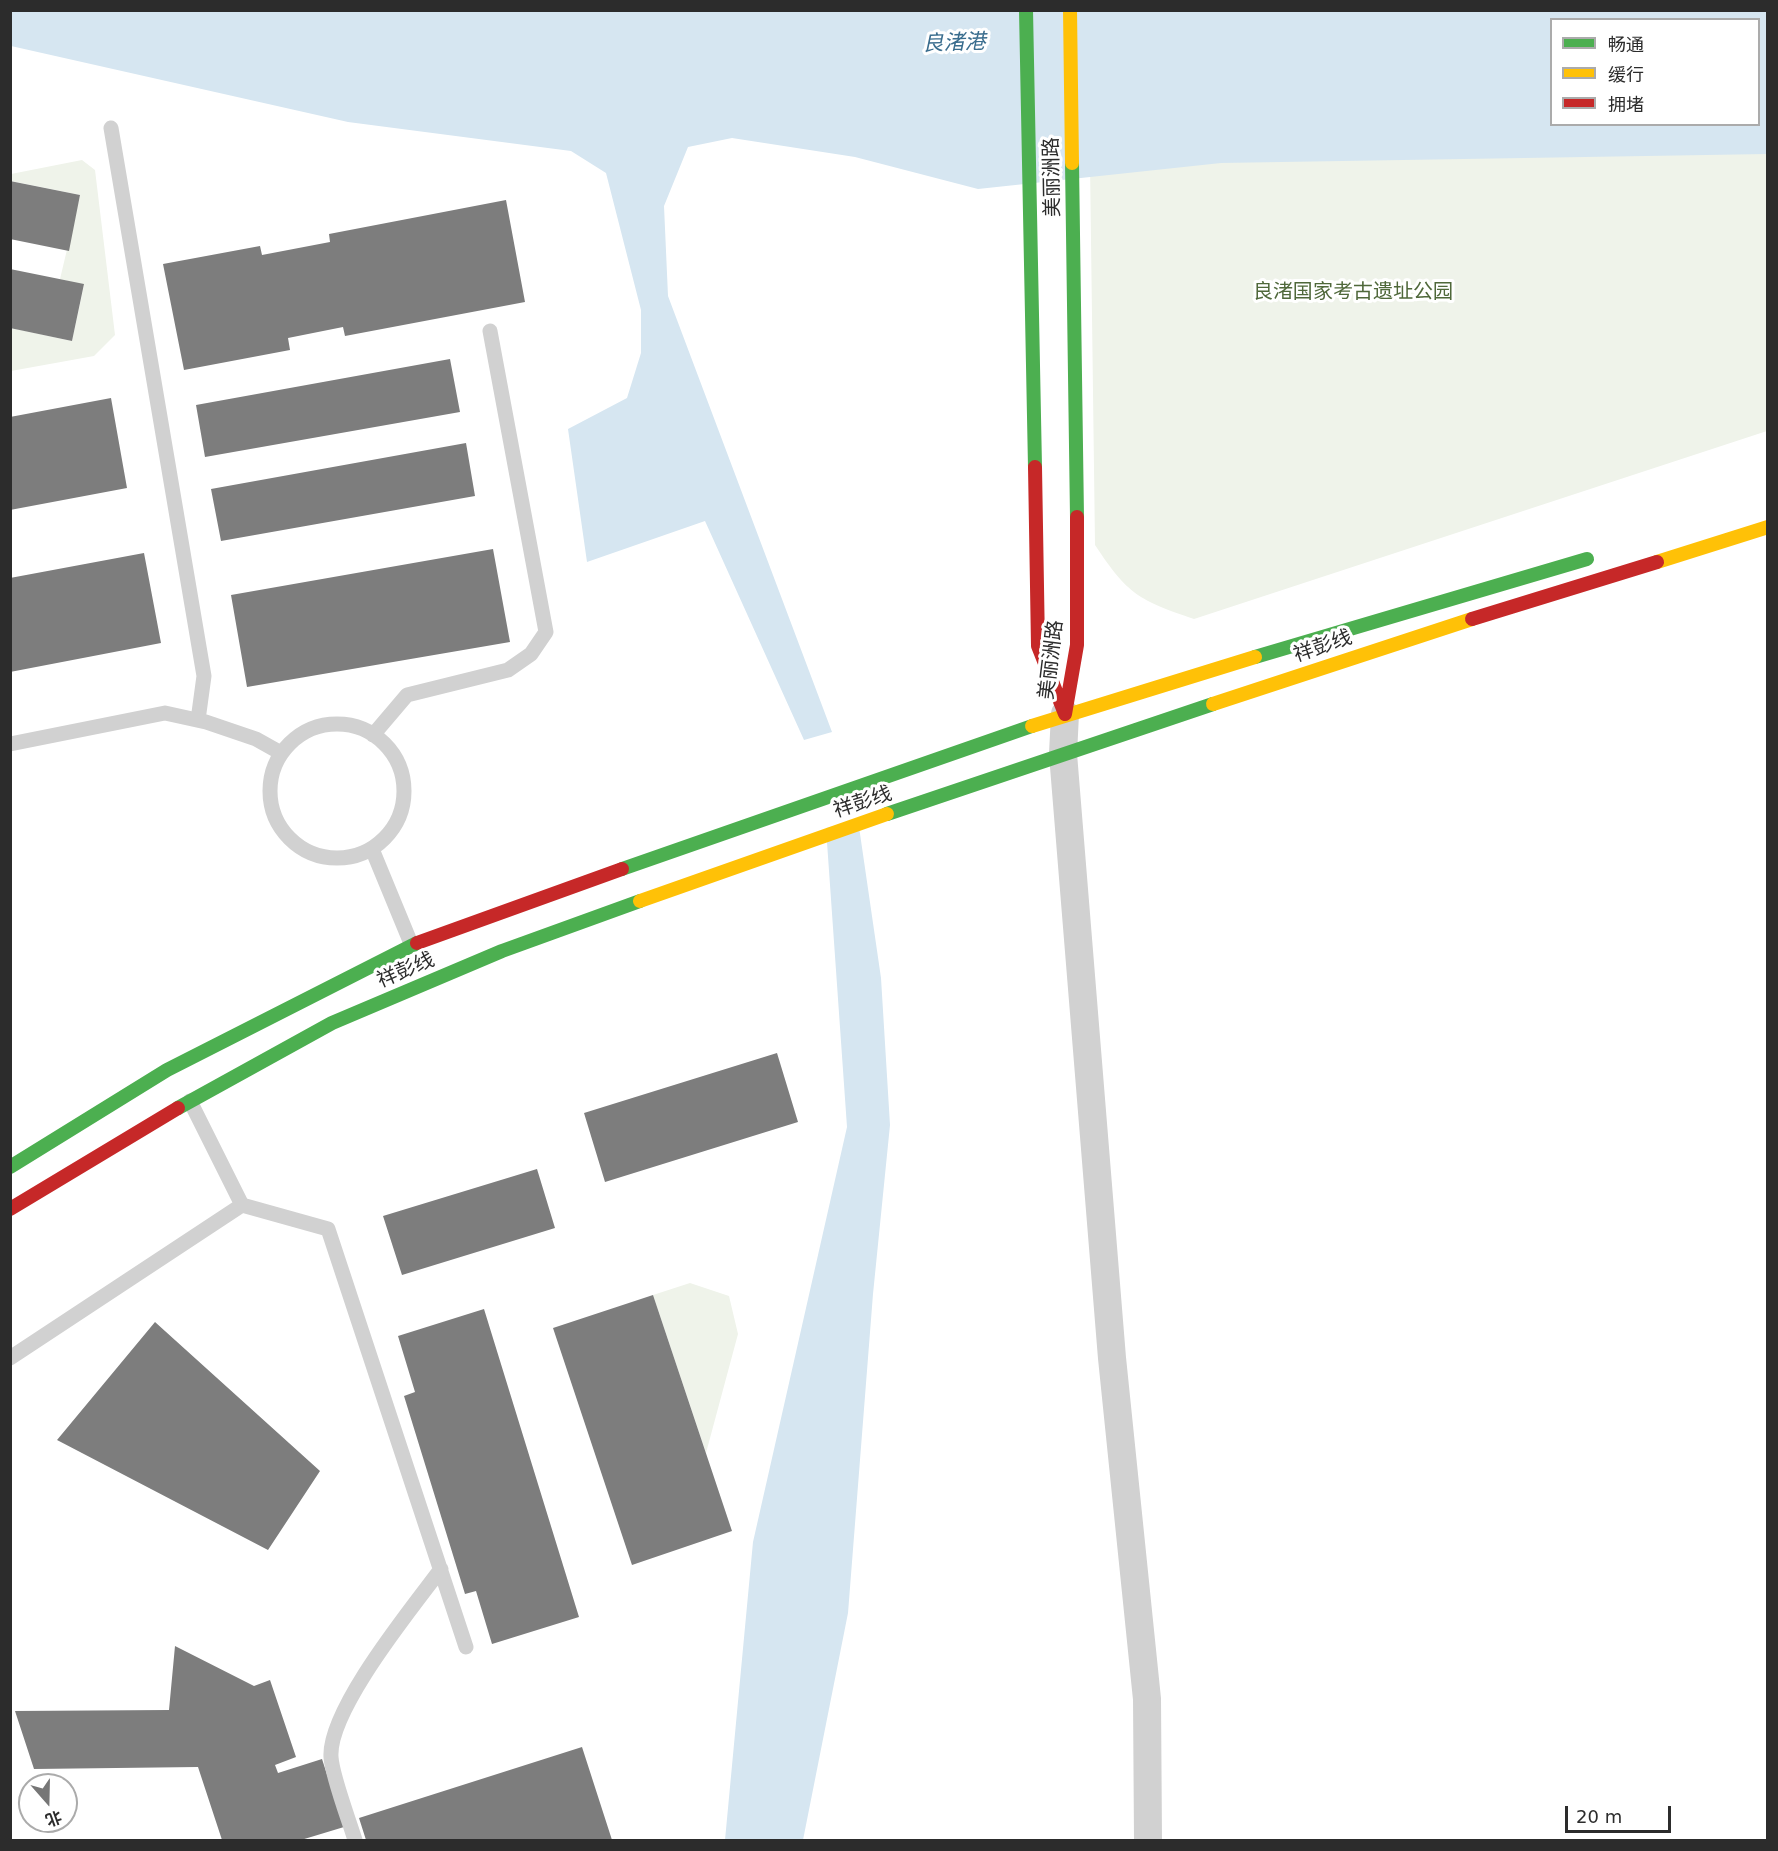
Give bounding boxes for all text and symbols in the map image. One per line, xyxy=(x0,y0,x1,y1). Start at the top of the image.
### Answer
legend xyxy=(1550,18,1760,126)
water label: 良渚港 xyxy=(922,30,986,58)
text: 畅通 xyxy=(1608,34,1644,55)
text: 缓行 xyxy=(1608,64,1644,85)
text: 拥堵 xyxy=(1608,94,1644,115)
street label: 美丽洲路 xyxy=(1040,137,1066,217)
park label: 良渚国家考古遗址公园 xyxy=(1253,281,1453,305)
street label: 美丽洲路 xyxy=(1035,619,1069,701)
street label: 祥彭线 xyxy=(1291,626,1355,668)
street label: 祥彭线 xyxy=(831,782,895,824)
street label: 祥彭线 xyxy=(374,948,438,994)
north arrow xyxy=(18,1773,78,1833)
scale bar xyxy=(1568,1794,1674,1832)
text: 20 m xyxy=(1576,1806,1622,1827)
text: 北 xyxy=(43,1807,64,1830)

